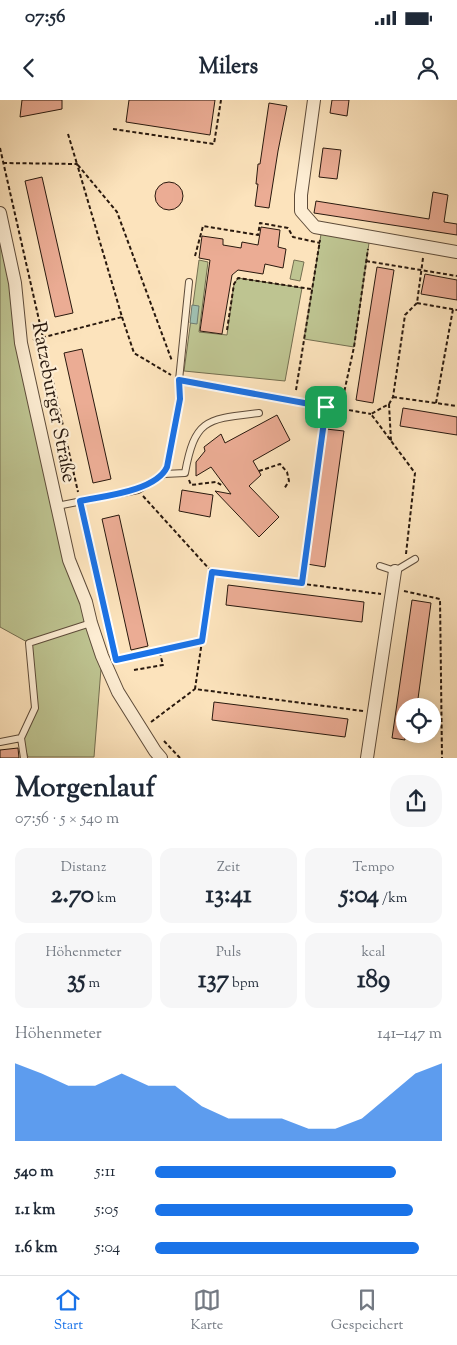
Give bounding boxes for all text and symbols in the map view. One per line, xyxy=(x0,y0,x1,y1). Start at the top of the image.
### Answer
text: 07:56 xyxy=(25,4,65,31)
text: Milers xyxy=(199,52,258,84)
icon: back xyxy=(15,54,43,82)
icon: person xyxy=(414,54,442,82)
street label: Ratzeburger Straße xyxy=(23,320,82,485)
pin xyxy=(305,386,347,428)
icon: arrive xyxy=(312,393,340,421)
map controls xyxy=(396,698,441,743)
button: locate xyxy=(396,698,441,743)
text: Morgenlauf xyxy=(15,769,155,809)
button: share xyxy=(390,775,442,827)
text: 07:56 · 5 × 540 m xyxy=(15,808,119,831)
text: Distanz xyxy=(61,858,106,878)
text: Zeit xyxy=(217,858,240,878)
text: Tempo xyxy=(353,858,395,878)
text: 2.70 xyxy=(51,878,94,914)
text: 13:41 xyxy=(205,878,252,914)
text: 5:04 xyxy=(340,878,379,914)
text: km xyxy=(94,889,116,909)
text: /km xyxy=(379,889,407,909)
text: Höhenmeter xyxy=(46,943,122,963)
text: Puls xyxy=(216,943,241,963)
text: kcal xyxy=(361,943,386,963)
text: 35 xyxy=(67,963,86,999)
text: 137 xyxy=(198,963,229,999)
text: 189 xyxy=(357,963,390,999)
text: m xyxy=(86,974,100,994)
text: bpm xyxy=(229,974,259,994)
text: Höhenmeter xyxy=(15,1023,102,1046)
text: 141–147 m xyxy=(377,1023,442,1046)
text: 540 m xyxy=(15,1161,54,1184)
text: 5:11 xyxy=(95,1161,116,1184)
text: 1.1 km xyxy=(15,1199,55,1222)
text: 5:05 xyxy=(95,1199,118,1222)
text: 1.6 km xyxy=(15,1237,57,1260)
text: 5:04 xyxy=(95,1237,120,1260)
tab: Start xyxy=(54,1286,83,1336)
tab: Karte xyxy=(190,1286,223,1336)
tab: Gespeichert xyxy=(331,1286,403,1336)

